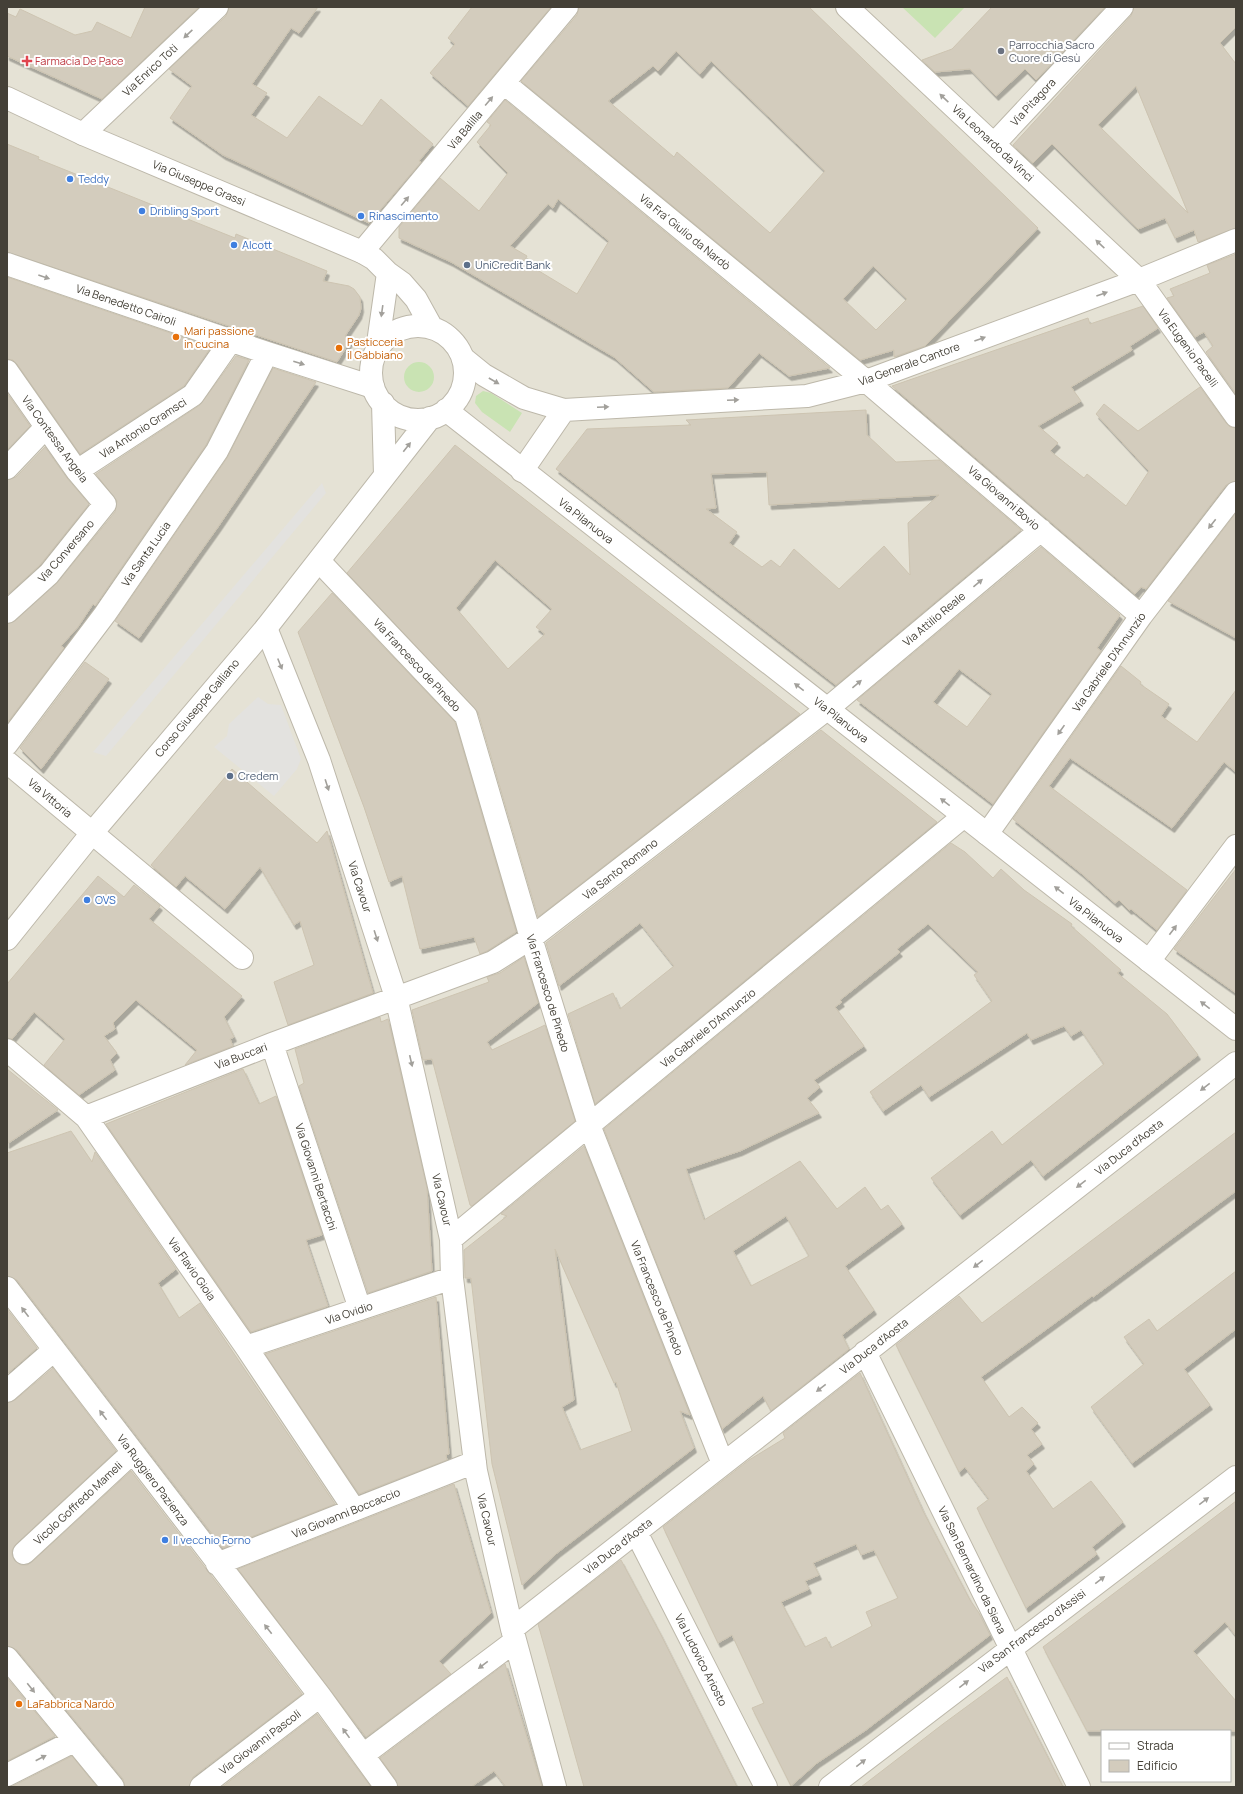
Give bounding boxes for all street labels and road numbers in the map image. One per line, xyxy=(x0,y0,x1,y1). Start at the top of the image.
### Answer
street label: Via Enrico Toti xyxy=(119,40,181,99)
street label: Via Pitagora xyxy=(1007,75,1059,129)
street label: Via Leonardo da Vinci xyxy=(949,101,1037,184)
street label: Via Balilla xyxy=(444,107,485,152)
street label: Via Giuseppe Grassi xyxy=(150,156,248,209)
street label: Via Fra' Giulio da Nardò xyxy=(637,190,734,273)
street label: Via Benedetto Cairoli xyxy=(74,280,178,329)
street label: Via Eugenio Pacelli xyxy=(1155,306,1222,390)
street label: Via Generale Cantore xyxy=(856,338,962,389)
street label: Via Contessa Angela xyxy=(19,392,92,485)
street label: Via Antonio Gramsci xyxy=(96,394,189,461)
street label: Via Giovanni Bovio xyxy=(965,462,1044,533)
street label: Via Pilanuova xyxy=(556,494,617,547)
street label: Via Conversano xyxy=(34,516,97,585)
street label: Via Santa Lucia xyxy=(118,518,174,589)
street label: Via Attilio Reale xyxy=(899,588,969,649)
street label: Via Gabriele D'Annunzio xyxy=(1069,609,1149,714)
street label: Via Francesco de Pinedo xyxy=(370,615,465,715)
street label: Corso Giuseppe Galliano xyxy=(151,655,242,760)
street label: Via Pilanuova xyxy=(811,693,872,746)
street label: Via Vittoria xyxy=(25,775,76,821)
street label: Via Santo Romano xyxy=(579,834,661,903)
street label: Via Cavour xyxy=(345,859,376,915)
street label: Via Pilanuova xyxy=(1066,893,1127,946)
street label: Via Francesco de Pinedo xyxy=(523,932,574,1054)
street label: Via Gabriele D'Annunzio xyxy=(657,984,759,1071)
street label: Via Buccari xyxy=(212,1039,269,1072)
street label: Via Duca d'Aosta xyxy=(1091,1115,1166,1178)
street label: Via Giovanni Bertacchi xyxy=(292,1121,341,1232)
street label: Via Cavour xyxy=(429,1172,456,1228)
street label: Via Flavio Gioia xyxy=(165,1234,220,1303)
street label: Via Francesco de Pinedo xyxy=(628,1238,688,1358)
street label: Via Ovidio xyxy=(323,1298,375,1327)
street label: Via Duca d'Aosta xyxy=(836,1314,911,1377)
street label: Via Ruggiero Pazienza xyxy=(114,1431,193,1528)
street label: Vicolo Goffredo Mameli xyxy=(30,1458,125,1548)
street label: Via Giovanni Boccaccio xyxy=(290,1484,403,1541)
street label: Via Cavour xyxy=(474,1492,501,1548)
street label: Via San Bernardino da Siena xyxy=(935,1504,1010,1636)
street label: Via Duca d'Aosta xyxy=(580,1514,655,1577)
street label: Via San Francesco d'Assisi xyxy=(975,1585,1088,1676)
street label: Via Ludovico Ariosto xyxy=(672,1611,731,1709)
street label: Via Giovanni Pascoli xyxy=(216,1706,304,1777)

